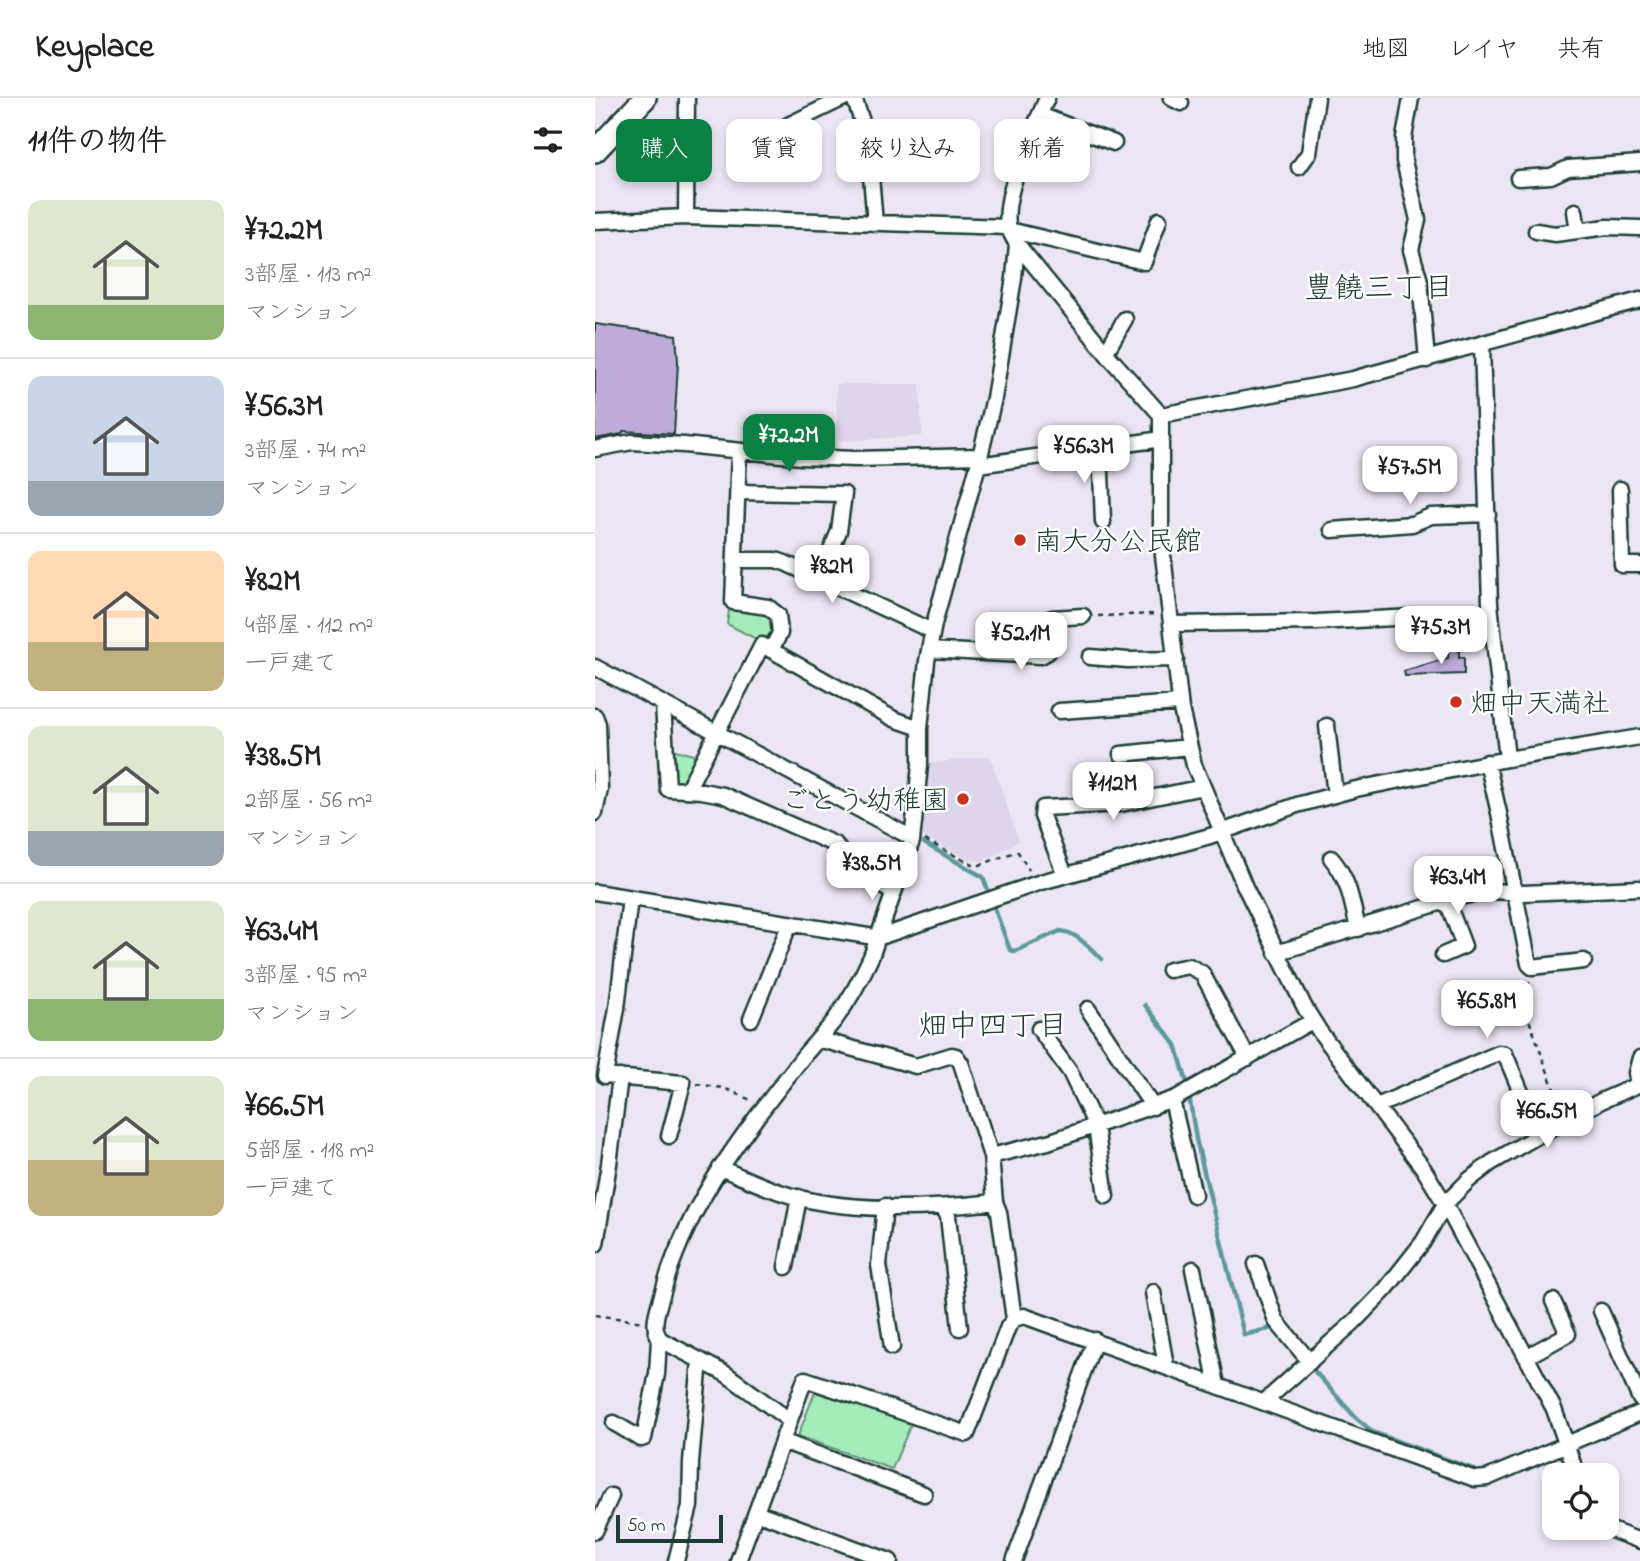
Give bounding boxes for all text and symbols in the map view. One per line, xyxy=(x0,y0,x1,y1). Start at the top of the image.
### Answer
text: Keyplace xyxy=(35,24,154,72)
text: 地図 xyxy=(1362,33,1410,68)
text: レイヤ xyxy=(1448,33,1519,68)
text: 共有 xyxy=(1557,33,1605,68)
chip: 購入 xyxy=(616,119,712,182)
chip: 賃貸 xyxy=(726,119,822,182)
chip: 絞り込み xyxy=(836,119,980,182)
chip: 新着 xyxy=(994,119,1090,182)
text: 11件の物件 xyxy=(28,121,167,165)
icon: filters xyxy=(529,121,567,159)
text: ¥72.2M xyxy=(245,210,323,254)
icon: home xyxy=(84,228,168,312)
text: 3部屋 · 113 m² xyxy=(245,259,371,292)
district label: 豊饒三丁目 xyxy=(1304,268,1454,312)
text: マンション xyxy=(245,297,359,330)
text: ¥56.3M xyxy=(245,386,324,430)
icon: home xyxy=(84,404,168,488)
pin: ¥72.2M xyxy=(732,414,846,474)
text: ¥72.2M xyxy=(759,420,819,453)
pin: ¥56.3M xyxy=(1027,426,1141,485)
text: ¥56.3M xyxy=(1054,431,1114,464)
text: 3部屋 · 74 m² xyxy=(245,435,366,468)
pin: ¥57.5M xyxy=(1353,446,1467,506)
text: ¥57.5M xyxy=(1378,452,1442,485)
text: マンション xyxy=(245,473,359,506)
place label: 南大分公民館 xyxy=(1034,523,1202,564)
marker: 南大分公民館 xyxy=(1012,532,1028,548)
pin: ¥82M xyxy=(791,546,873,605)
text: ¥82M xyxy=(811,551,854,584)
text: ¥82M xyxy=(245,561,301,605)
icon: home xyxy=(84,579,168,663)
pin: ¥75.3M xyxy=(1384,606,1498,666)
text: 4部屋 · 112 m² xyxy=(245,610,373,643)
pin: ¥52.1M xyxy=(964,612,1078,672)
text: ¥75.3M xyxy=(1411,612,1471,645)
text: ¥52.1M xyxy=(991,618,1051,651)
text: 一戸建て xyxy=(245,648,337,681)
place label: 畑中天満社 xyxy=(1470,685,1610,726)
marker: 畑中天満社 xyxy=(1448,694,1464,710)
text: ¥38.5M xyxy=(245,736,322,780)
icon: home xyxy=(84,754,168,838)
pin: ¥112M xyxy=(1064,762,1162,822)
text: ¥112M xyxy=(1089,768,1138,801)
place label: ごとう幼稚園 xyxy=(781,782,949,823)
text: 2部屋 · 56 m² xyxy=(245,785,373,818)
marker: ごとう幼稚園 xyxy=(955,791,971,807)
text: マンション xyxy=(245,823,359,856)
pin: ¥38.5M xyxy=(815,842,929,902)
text: ¥38.5M xyxy=(843,848,901,881)
pin: ¥63.4M xyxy=(1401,856,1515,916)
text: ¥63.4M xyxy=(1430,862,1486,895)
text: ¥63.4M xyxy=(245,911,319,955)
icon: home xyxy=(84,929,168,1013)
text: 3部屋 · 95 m² xyxy=(245,960,367,993)
pin: ¥65.8M xyxy=(1430,981,1544,1040)
text: ¥65.8M xyxy=(1457,986,1517,1019)
text: マンション xyxy=(245,998,359,1031)
district label: 畑中四丁目 xyxy=(918,1006,1068,1050)
text: ¥66.5M xyxy=(245,1086,325,1130)
pin: ¥66.5M xyxy=(1490,1090,1604,1150)
text: ¥66.5M xyxy=(1516,1096,1578,1129)
icon: home xyxy=(84,1104,168,1188)
text: 5部屋 · 118 m² xyxy=(245,1135,374,1168)
text: 一戸建て xyxy=(245,1173,337,1206)
map controls xyxy=(1542,1463,1619,1540)
button: locate xyxy=(1542,1463,1619,1540)
scale bar xyxy=(616,1512,723,1544)
text: 50 m xyxy=(627,1513,666,1540)

